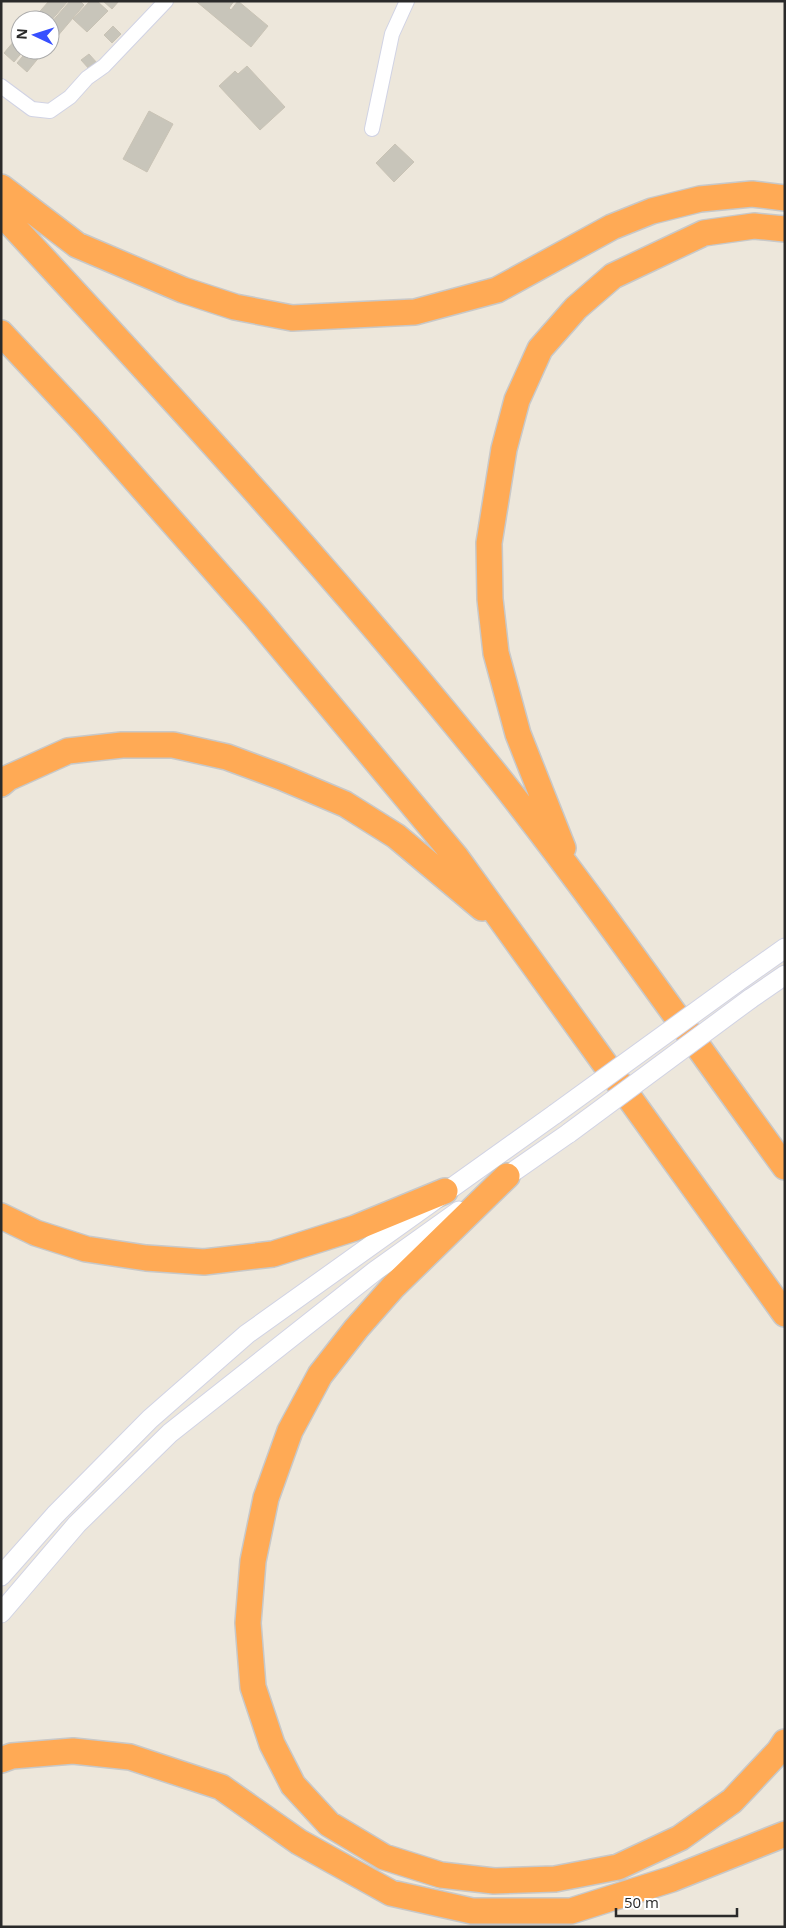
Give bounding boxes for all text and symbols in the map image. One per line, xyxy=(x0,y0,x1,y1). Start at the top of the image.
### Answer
north arrow xyxy=(10,10,60,60)
text: N xyxy=(12,28,31,40)
scale bar xyxy=(616,1886,737,1918)
text: 50 m xyxy=(624,1892,659,1912)

